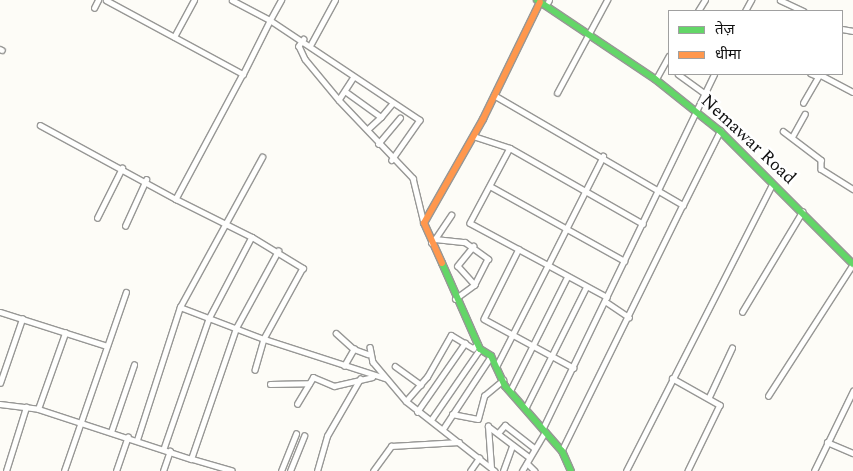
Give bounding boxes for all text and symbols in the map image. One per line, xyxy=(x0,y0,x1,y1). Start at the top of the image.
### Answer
legend xyxy=(668,10,843,75)
text: तेज़ xyxy=(715,18,735,41)
text: धीमा xyxy=(715,43,741,66)
street label: Nemawar Road xyxy=(696,91,800,189)

